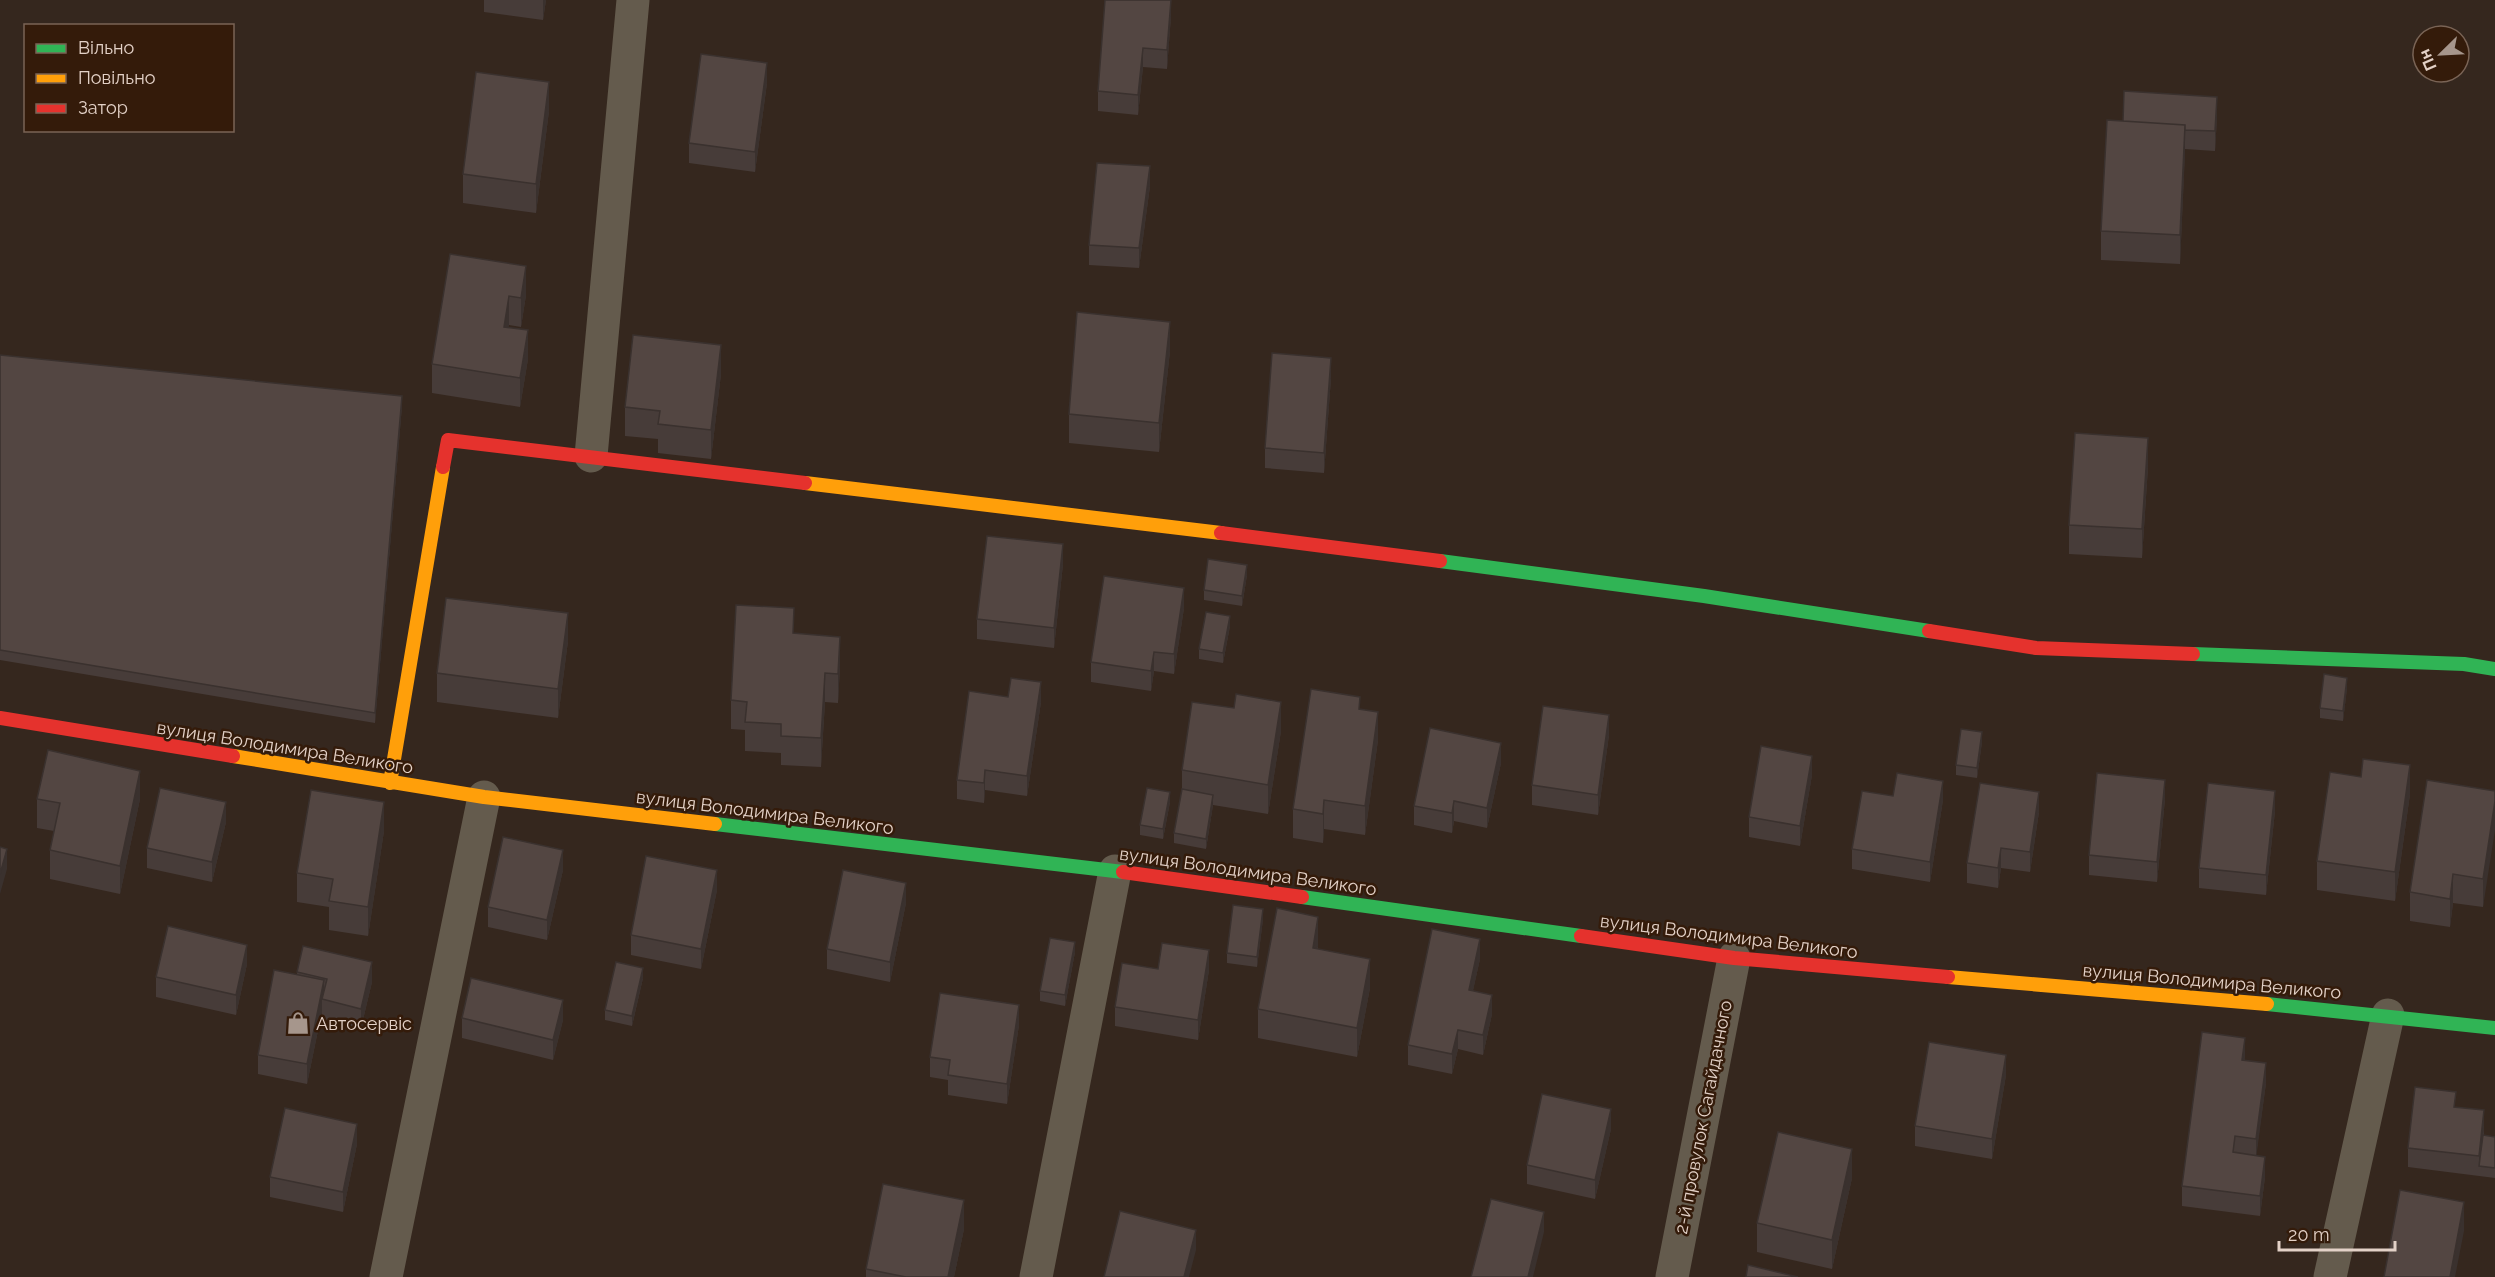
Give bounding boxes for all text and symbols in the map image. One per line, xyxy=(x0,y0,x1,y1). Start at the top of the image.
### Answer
legend xyxy=(24,24,234,132)
north arrow xyxy=(2411,24,2471,84)
text: Вільно xyxy=(78,37,134,58)
text: Пн xyxy=(2415,46,2441,73)
text: Повільно xyxy=(78,67,156,88)
text: Затор xyxy=(78,97,128,118)
street label: вулиця Володимира Великого xyxy=(155,716,415,778)
street label: вулиця Володимира Великого xyxy=(635,786,895,838)
street label: вулиця Володимира Великого xyxy=(1118,843,1378,899)
street label: вулиця Володимира Великого xyxy=(1599,910,1859,962)
street label: вулиця Володимира Великого xyxy=(2082,959,2342,1003)
street label: 2-й провулок Сагайдачного xyxy=(1670,998,1736,1235)
shop icon: Автосервіс xyxy=(285,1010,311,1036)
place label: Автосервіс xyxy=(316,1013,412,1034)
scale bar xyxy=(2279,1214,2394,1252)
text: 20 m xyxy=(2288,1224,2330,1245)

